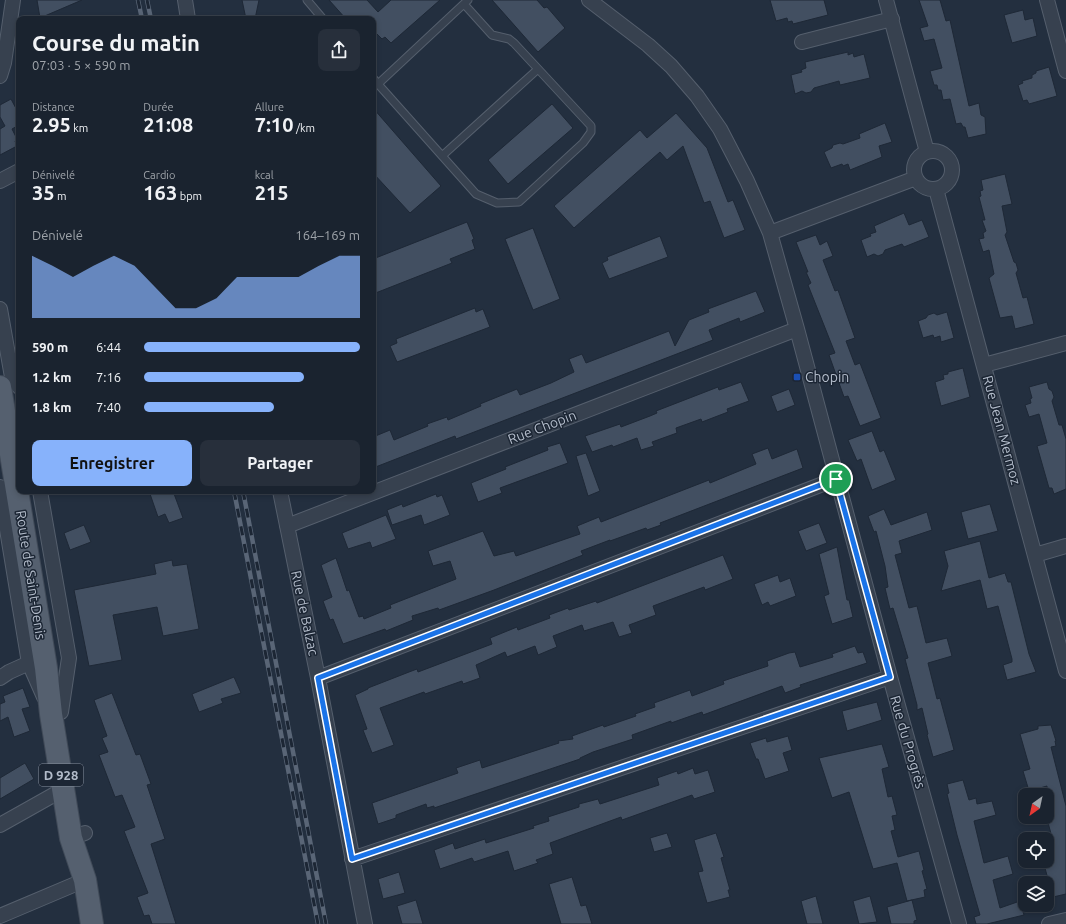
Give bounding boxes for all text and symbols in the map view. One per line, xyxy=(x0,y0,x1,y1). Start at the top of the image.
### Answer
button: share xyxy=(318,29,360,71)
text: Course du matin xyxy=(32,30,200,55)
text: 07:03 · 5 × 590 m xyxy=(32,58,131,72)
text: Distance xyxy=(32,101,75,113)
text: Durée xyxy=(143,101,174,113)
text: Allure xyxy=(255,101,284,113)
text: 2.95 xyxy=(32,113,71,136)
text: 21:08 xyxy=(143,113,193,136)
text: 7:10 xyxy=(255,113,293,136)
text: km xyxy=(71,122,88,134)
text: /km xyxy=(293,122,315,134)
text: Dénivelé xyxy=(32,169,75,181)
text: Cardio xyxy=(143,169,175,181)
text: kcal xyxy=(255,169,274,181)
text: 35 xyxy=(32,181,55,204)
text: 163 xyxy=(143,181,177,204)
text: 215 xyxy=(255,181,289,204)
text: m xyxy=(55,190,67,202)
text: bpm xyxy=(177,190,202,202)
text: Dénivelé xyxy=(32,228,83,242)
text: 164–169 m xyxy=(295,228,360,242)
text: 590 m xyxy=(32,340,68,354)
text: 6:44 xyxy=(96,340,121,354)
place label: Chopin xyxy=(805,369,849,385)
text: 1.2 km xyxy=(32,370,71,384)
text: 7:16 xyxy=(96,370,121,384)
marker: Chopin xyxy=(792,372,802,382)
street label: Rue Jean Mermoz xyxy=(980,374,1024,486)
text: 1.8 km xyxy=(32,400,71,414)
text: 7:40 xyxy=(96,400,121,414)
street label: Rue Chopin xyxy=(506,407,578,447)
button: Enregistrer xyxy=(32,440,192,486)
button: Partager xyxy=(200,440,360,486)
pin xyxy=(819,462,853,496)
icon: arrive xyxy=(825,468,847,490)
street label: Route de Saint-Denis xyxy=(13,509,49,641)
street label: Rue de Balzac xyxy=(288,569,322,658)
street label: Rue du Progrès xyxy=(887,694,929,790)
road number: D 928 xyxy=(39,764,83,786)
north arrow xyxy=(1018,788,1054,824)
map controls xyxy=(1018,788,1054,912)
button: locate xyxy=(1018,832,1054,868)
button: layers xyxy=(1018,876,1054,912)

